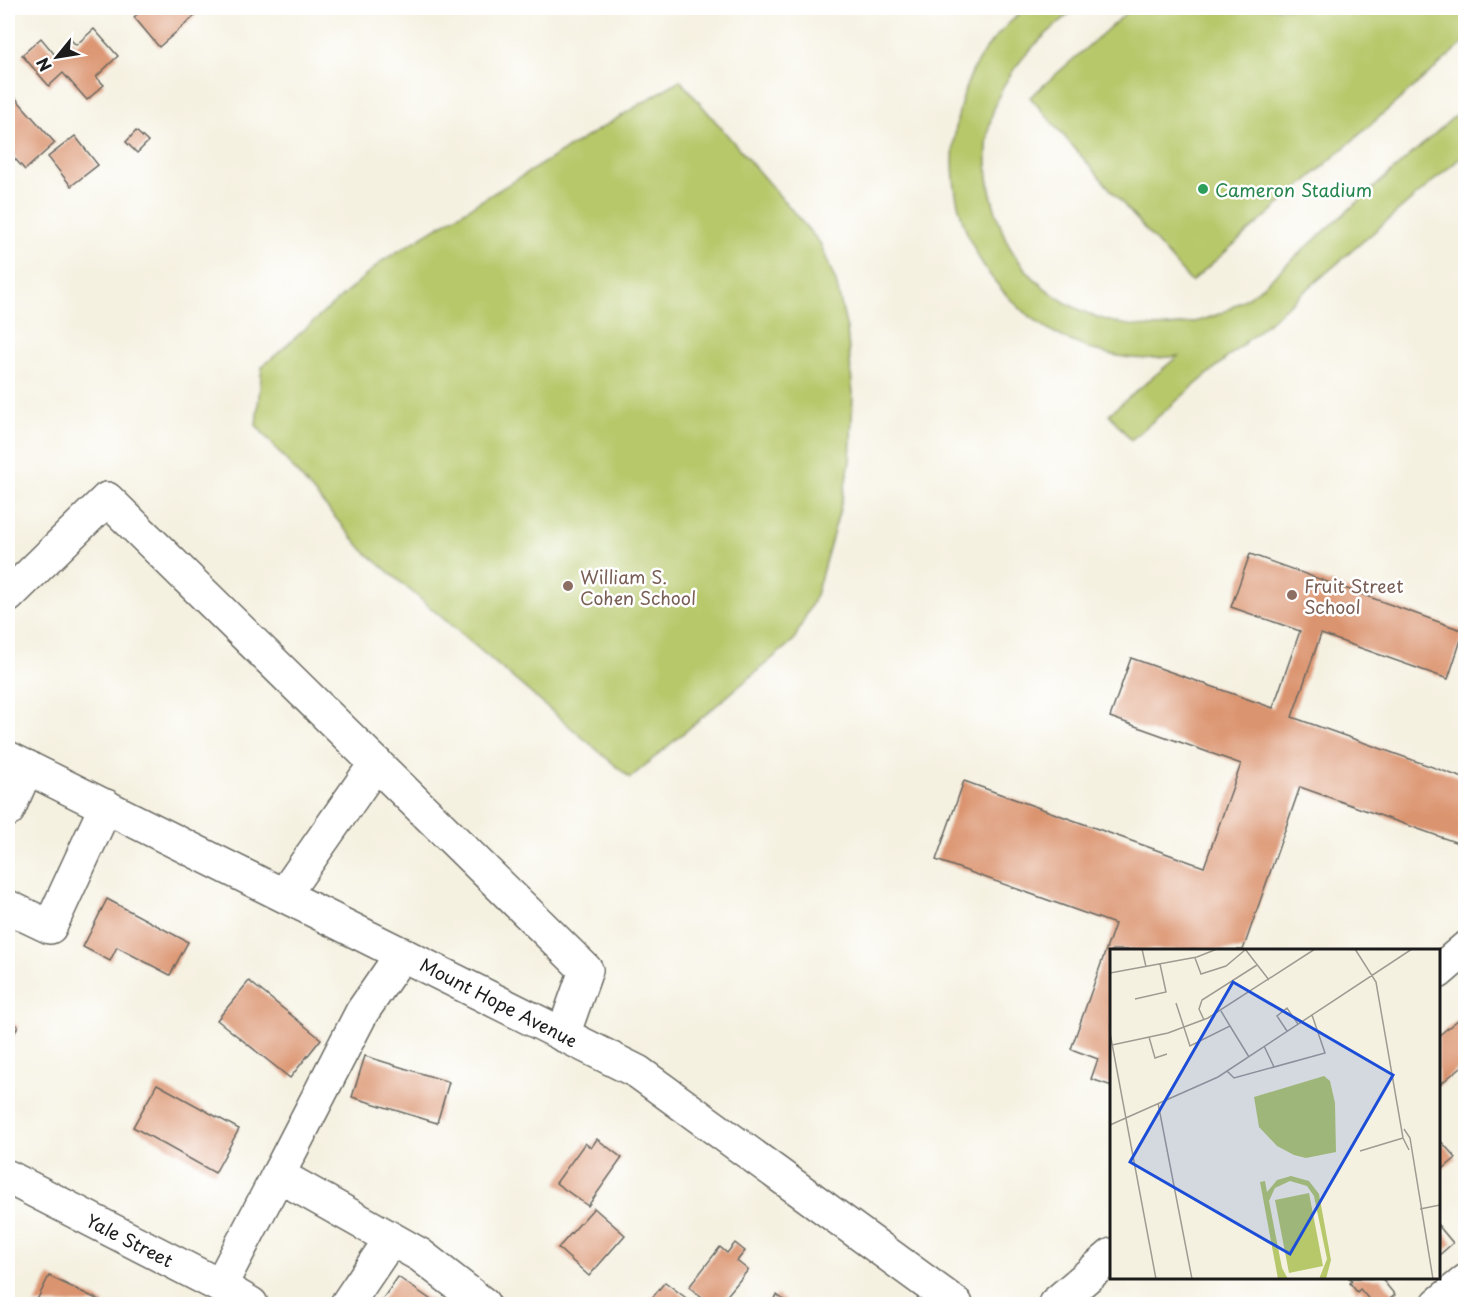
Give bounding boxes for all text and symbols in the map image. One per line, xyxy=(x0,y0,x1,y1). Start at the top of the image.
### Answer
north arrow xyxy=(27,27,87,87)
text: N xyxy=(30,54,57,76)
place label: Cameron Stadium xyxy=(1215,176,1372,203)
marker: Cameron Stadium xyxy=(1196,182,1210,196)
place label: William S. Cohen School xyxy=(580,563,696,611)
place label: Fruit Street School xyxy=(1304,572,1404,620)
marker: William S. Cohen School xyxy=(561,579,575,593)
marker: Fruit Street School xyxy=(1285,588,1299,602)
inset map xyxy=(1110,949,1440,1279)
street label: Mount Hope Avenue xyxy=(416,951,582,1053)
street label: Yale Street xyxy=(82,1207,178,1273)

